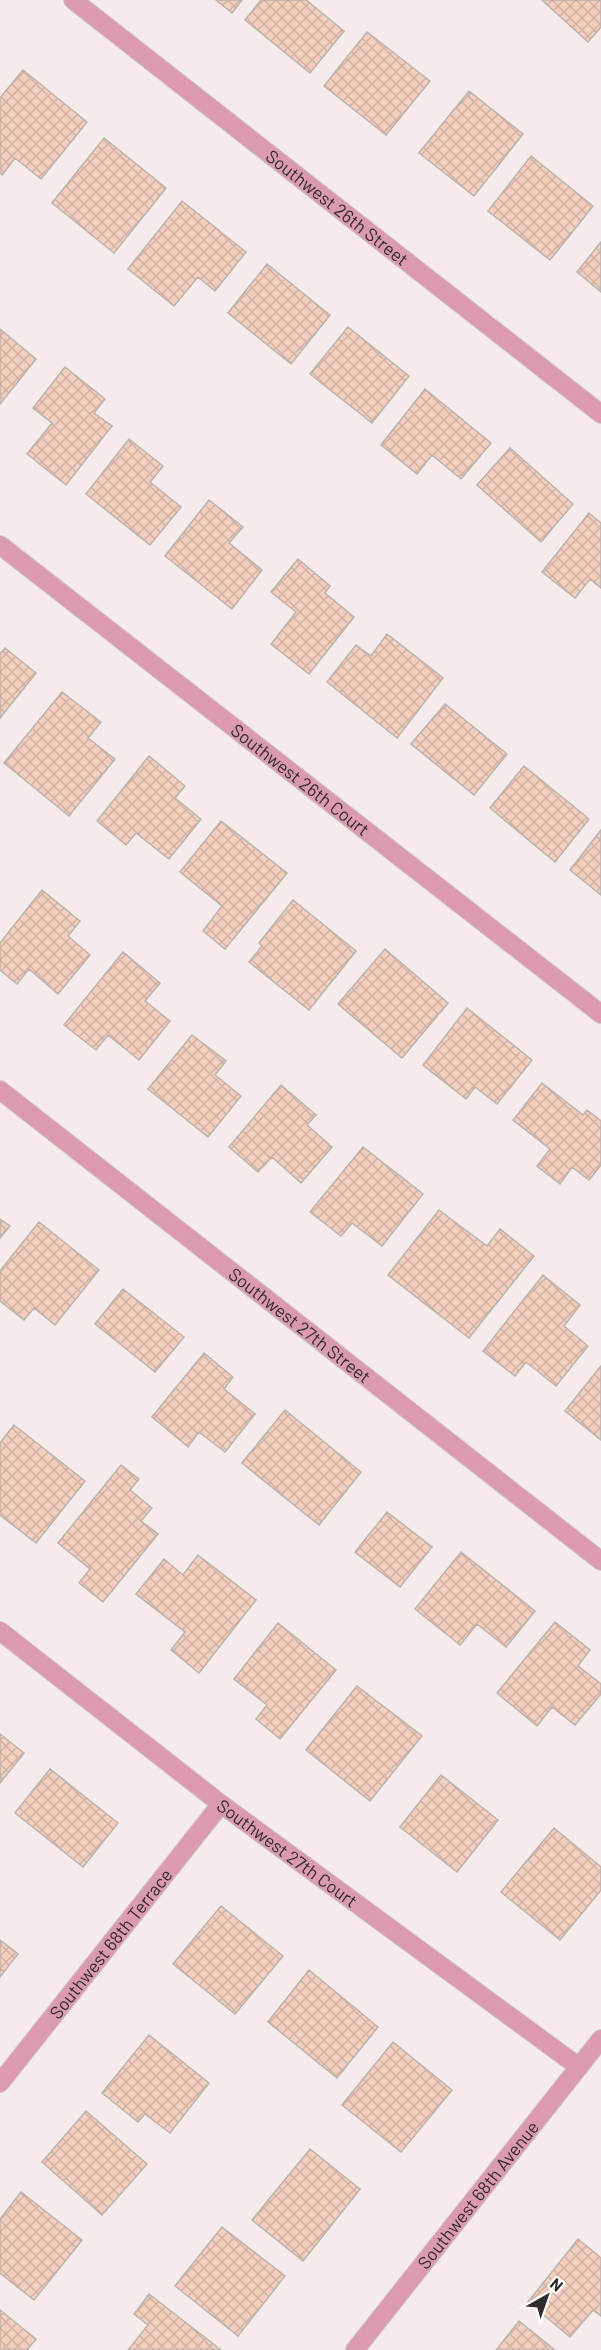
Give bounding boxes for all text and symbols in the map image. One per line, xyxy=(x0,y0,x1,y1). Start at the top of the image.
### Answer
street label: Southwest 26th Street xyxy=(262,145,413,270)
street label: Southwest 26th Court xyxy=(227,719,374,840)
street label: Southwest 27th Street xyxy=(225,1263,375,1387)
street label: Southwest 27th Court xyxy=(213,1794,362,1912)
street label: Southwest 68th Terrace xyxy=(44,1864,177,2023)
street label: Southwest 68th Avenue xyxy=(412,2116,543,2273)
north arrow xyxy=(517,2266,577,2326)
text: N xyxy=(547,2273,567,2295)

